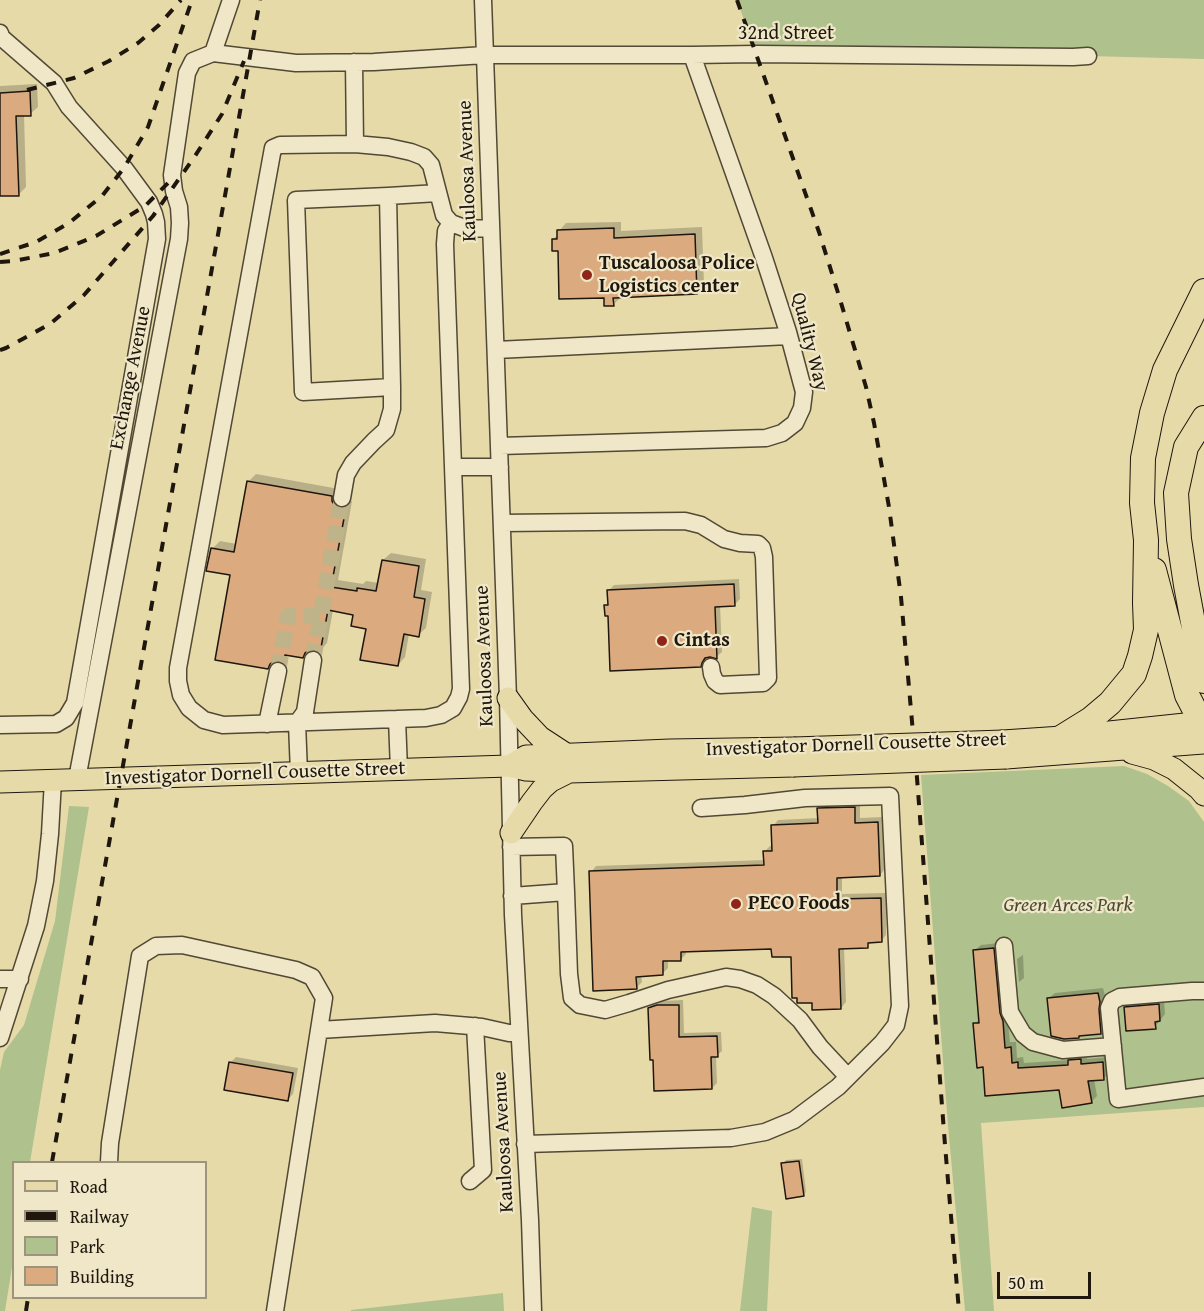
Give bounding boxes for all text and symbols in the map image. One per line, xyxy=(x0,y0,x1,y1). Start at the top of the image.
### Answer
street label: 32nd Street xyxy=(738,22,834,46)
street label: Kauloosa Avenue xyxy=(454,100,482,242)
place label: Tuscaloosa Police Logistics center xyxy=(599,252,755,299)
marker: Tuscaloosa Police Logistics center xyxy=(580,268,594,282)
street label: Quality Way xyxy=(785,290,833,394)
street label: Exchange Avenue xyxy=(105,304,157,452)
street label: Kauloosa Avenue xyxy=(471,585,499,727)
place label: Cintas xyxy=(674,629,730,653)
marker: Cintas xyxy=(655,634,669,648)
street label: Investigator Dornell Cousette Street xyxy=(705,728,1007,762)
street label: Investigator Dornell Cousette Street xyxy=(104,757,406,791)
place label: PECO Foods xyxy=(748,892,850,916)
park label: Green Arces Park xyxy=(1003,894,1133,918)
marker: PECO Foods xyxy=(729,897,743,911)
street label: Kauloosa Avenue xyxy=(488,1071,520,1213)
legend xyxy=(12,1161,207,1299)
text: Road xyxy=(70,1173,108,1200)
text: Railway xyxy=(70,1203,129,1230)
text: Park xyxy=(70,1233,105,1260)
scale bar xyxy=(1000,1260,1094,1298)
text: Building xyxy=(70,1263,134,1290)
text: 50 m xyxy=(1008,1269,1044,1296)

